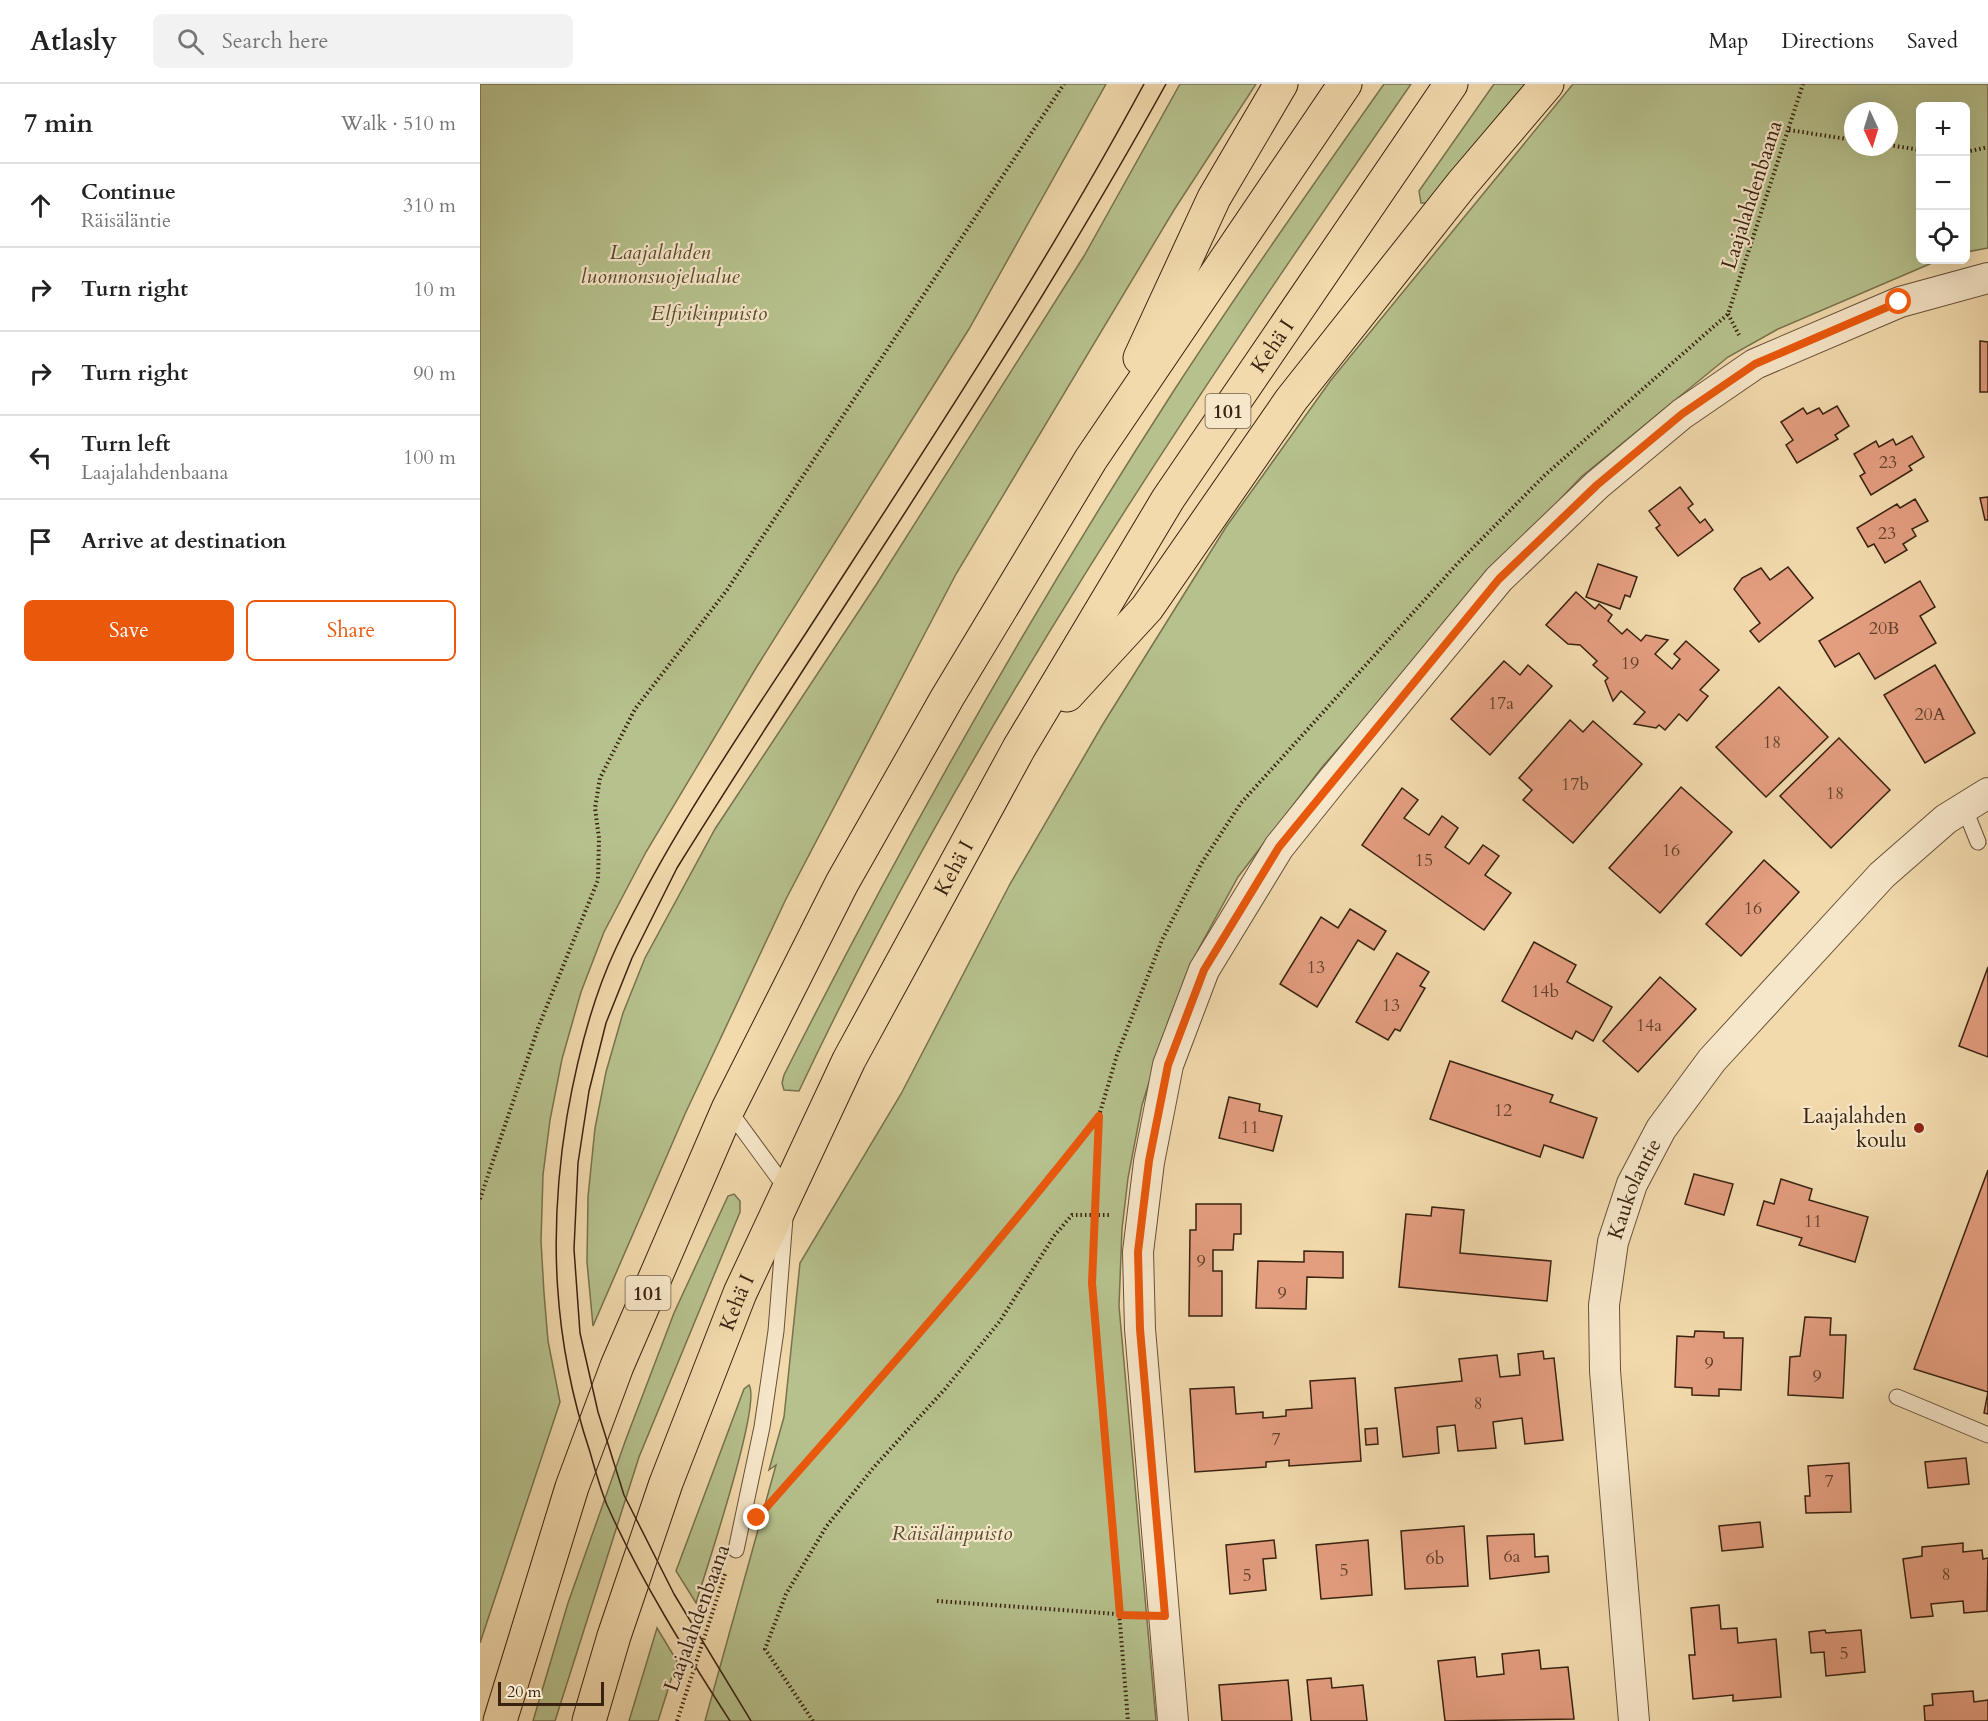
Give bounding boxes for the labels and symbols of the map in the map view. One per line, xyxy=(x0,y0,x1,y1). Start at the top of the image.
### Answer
north arrow xyxy=(1844,102,1898,156)
street label: Laajalahdenbaana xyxy=(1714,117,1790,273)
park label: Laajalahden luonnonsuojelualue xyxy=(581,238,740,291)
route start xyxy=(1885,288,1911,314)
park label: Elfvikinpuisto xyxy=(651,299,767,328)
street label: Kehä I xyxy=(1244,314,1301,378)
road number: 101 xyxy=(1206,394,1251,428)
house number: 23 xyxy=(1879,450,1897,475)
house number: 23 xyxy=(1878,521,1896,546)
house number: 20B xyxy=(1869,616,1899,641)
house number: 19 xyxy=(1621,651,1639,676)
house number: 17a xyxy=(1488,691,1514,716)
house number: 20A xyxy=(1914,702,1946,727)
house number: 18 xyxy=(1763,730,1781,755)
house number: 17b xyxy=(1561,772,1589,797)
house number: 18 xyxy=(1826,781,1844,806)
street label: Kehä I xyxy=(927,835,980,901)
house number: 16 xyxy=(1662,838,1680,863)
house number: 15 xyxy=(1415,848,1433,873)
house number: 16 xyxy=(1744,896,1762,921)
house number: 13 xyxy=(1307,955,1325,980)
house number: 14b xyxy=(1531,979,1559,1004)
house number: 13 xyxy=(1382,993,1400,1018)
house number: 14a xyxy=(1636,1013,1662,1038)
house number: 12 xyxy=(1494,1098,1512,1123)
place label: Laajalahden koulu xyxy=(1803,1102,1907,1155)
house number: 11 xyxy=(1241,1115,1259,1140)
marker: Laajalahden koulu xyxy=(1912,1121,1926,1135)
street label: Kaukolantie xyxy=(1600,1133,1668,1243)
house number: 11 xyxy=(1804,1209,1822,1234)
house number: 9 xyxy=(1196,1249,1206,1274)
street label: Kehä I xyxy=(712,1269,761,1335)
road number: 101 xyxy=(626,1276,670,1310)
house number: 9 xyxy=(1277,1281,1287,1306)
house number: 9 xyxy=(1704,1351,1714,1376)
house number: 9 xyxy=(1812,1364,1822,1389)
house number: 8 xyxy=(1473,1391,1483,1416)
house number: 7 xyxy=(1271,1427,1281,1452)
house number: 7 xyxy=(1824,1469,1834,1494)
route end xyxy=(743,1504,769,1530)
park label: Räisälänpuisto xyxy=(892,1519,1013,1548)
street label: Laajalahdenbaana xyxy=(657,1540,737,1696)
house number: 6a xyxy=(1504,1544,1521,1569)
house number: 6b xyxy=(1426,1546,1444,1571)
house number: 5 xyxy=(1339,1558,1349,1583)
house number: 8 xyxy=(1941,1562,1951,1587)
house number: 5 xyxy=(1242,1563,1252,1588)
house number: 5 xyxy=(1839,1641,1849,1666)
scale bar xyxy=(498,1679,604,1706)

